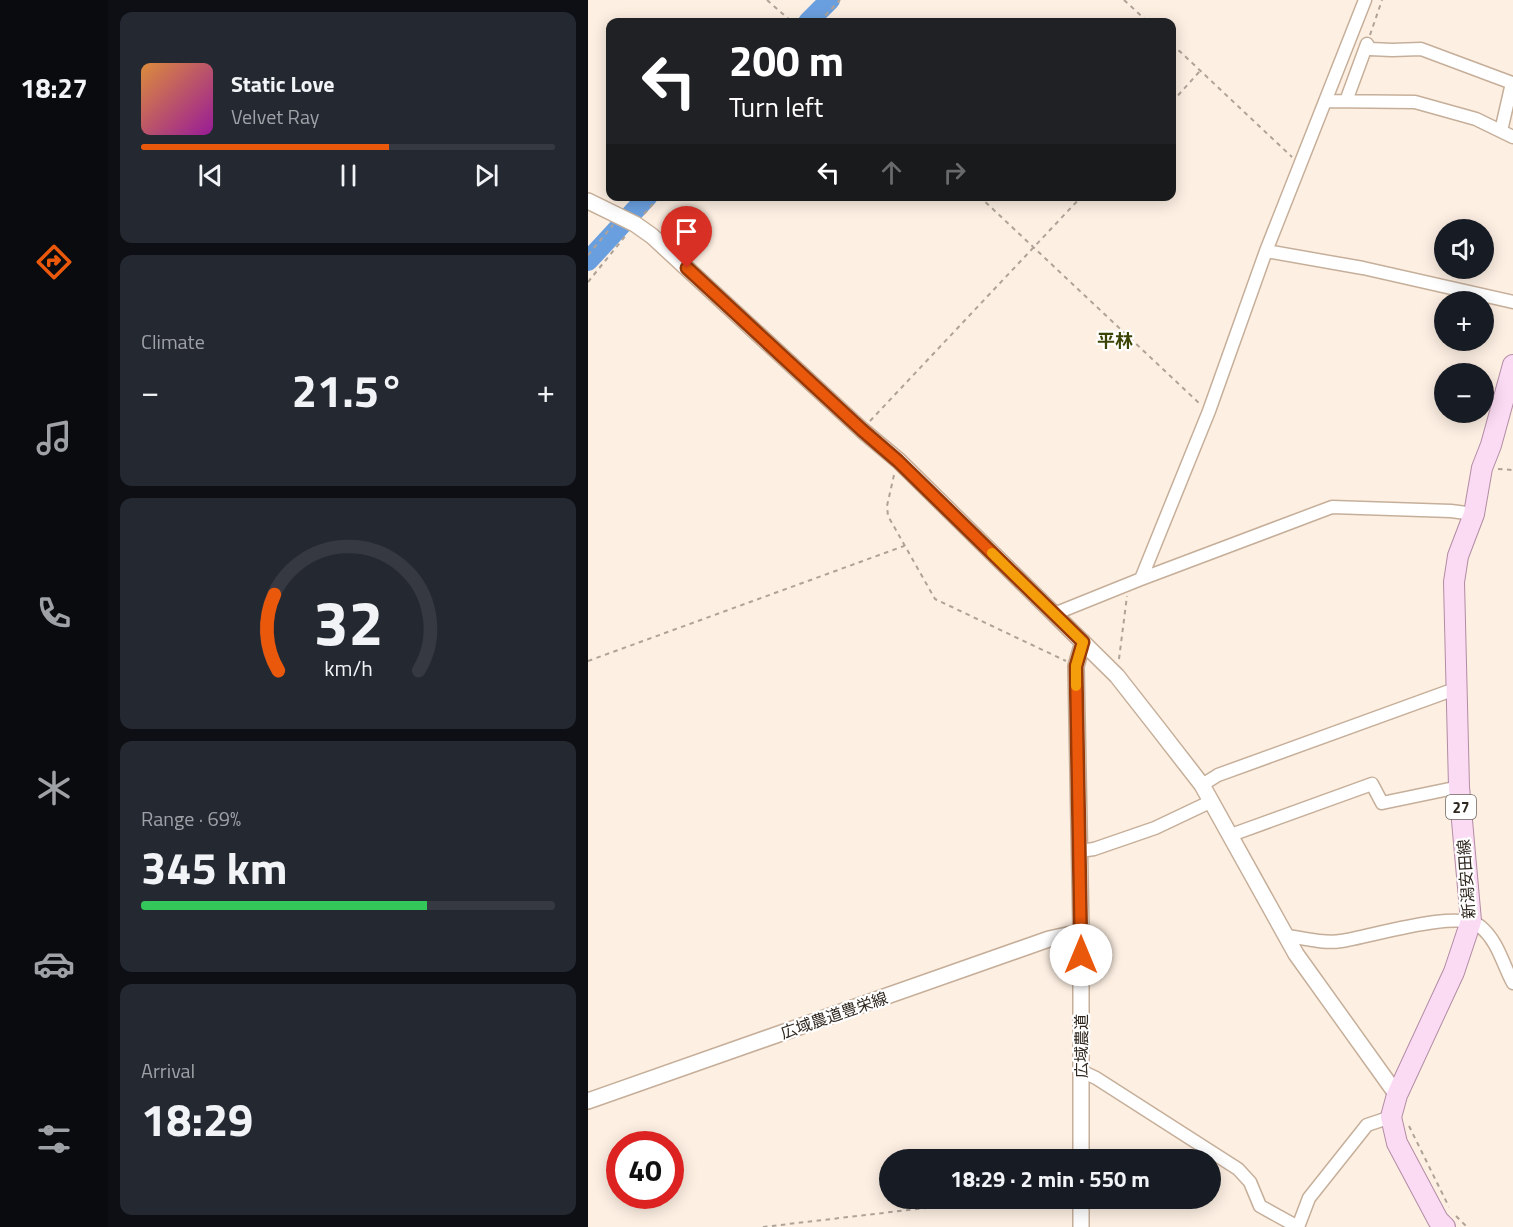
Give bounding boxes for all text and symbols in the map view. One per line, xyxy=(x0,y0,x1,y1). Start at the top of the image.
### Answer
text: 200 m xyxy=(729,28,844,92)
icon: left xyxy=(630,42,708,120)
text: 18:27 xyxy=(20,67,88,108)
text: Static Love xyxy=(231,67,334,101)
text: Turn left xyxy=(729,86,823,127)
text: Velvet Ray xyxy=(231,101,320,132)
icon: left xyxy=(812,156,845,189)
icon: ahead xyxy=(875,156,908,189)
icon: right xyxy=(938,156,971,189)
icon: previous xyxy=(194,159,227,192)
icon: pause xyxy=(332,159,365,192)
icon: next xyxy=(470,159,503,192)
pin xyxy=(661,206,712,268)
icon: arrive xyxy=(670,215,703,248)
map controls xyxy=(1434,219,1494,423)
button: sound xyxy=(1434,219,1494,279)
icon: directions xyxy=(33,241,75,283)
button: + xyxy=(1434,291,1494,351)
text: Climate xyxy=(141,326,205,357)
district label: 平林 xyxy=(1097,327,1133,354)
text: 21.5° xyxy=(292,356,404,424)
button: − xyxy=(1434,363,1494,423)
text: − xyxy=(141,366,159,416)
text: + xyxy=(537,366,555,416)
icon: music xyxy=(33,417,75,459)
text: 32 xyxy=(313,574,383,669)
icon: phone xyxy=(33,592,75,634)
text: km/h xyxy=(324,652,372,684)
icon: climate xyxy=(33,767,75,809)
road number: 27 xyxy=(1446,795,1476,819)
text: Range · 69% xyxy=(141,803,241,834)
text: 345 km xyxy=(141,833,287,901)
street label: 新潟安田線 xyxy=(1451,838,1481,920)
position arrow xyxy=(1049,923,1113,987)
icon: car xyxy=(33,943,75,985)
street label: 広域農道豊栄線 xyxy=(777,985,891,1045)
street label: 広域農道 xyxy=(1069,1014,1093,1078)
text: Arrival xyxy=(141,1055,195,1086)
text: 18:29 xyxy=(141,1085,253,1153)
icon: filters xyxy=(33,1118,75,1160)
speed limit sign: 40 xyxy=(606,1131,684,1209)
text: 18:29 · 2 min · 550 m xyxy=(950,1162,1150,1196)

